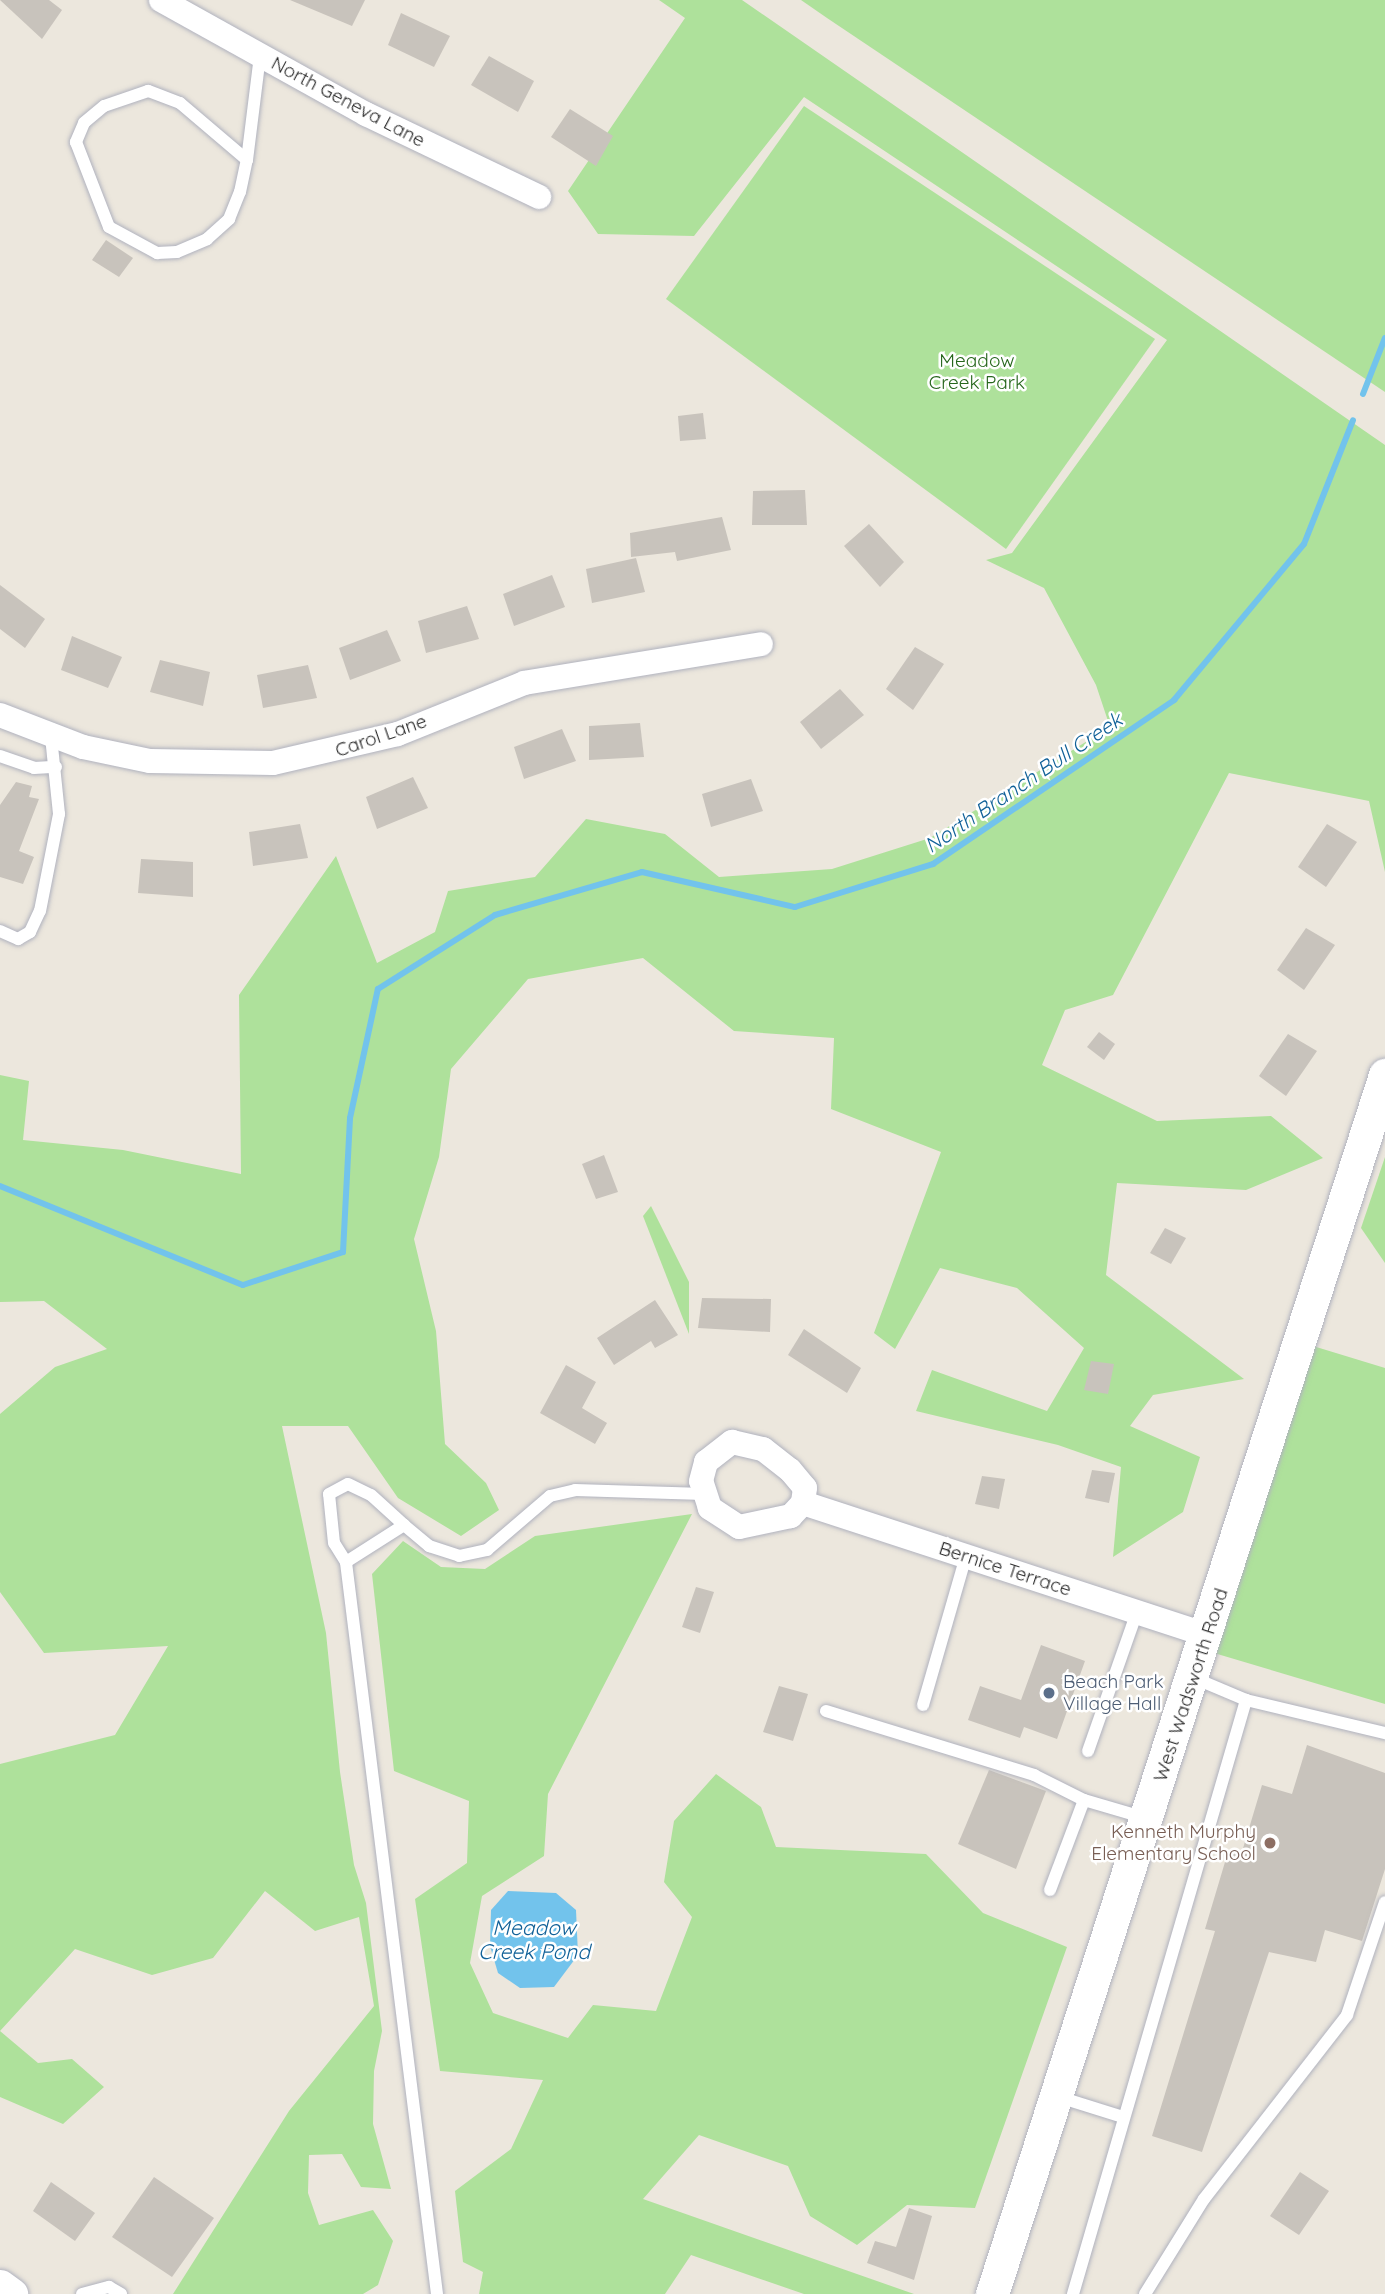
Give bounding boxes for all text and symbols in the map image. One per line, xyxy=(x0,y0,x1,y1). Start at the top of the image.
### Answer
street label: North Geneva Lane xyxy=(267,52,429,152)
park label: Meadow Creek Park xyxy=(929,350,1025,394)
water label: North Branch Bull Creek xyxy=(919,706,1127,858)
street label: Carol Lane xyxy=(332,710,430,762)
street label: Bernice Terrace xyxy=(936,1537,1074,1601)
street label: West Wadsworth Road xyxy=(1149,1585,1233,1785)
place label: Beach Park Village Hall xyxy=(1063,1671,1164,1715)
marker: Beach Park Village Hall xyxy=(1041,1685,1057,1701)
place label: Kenneth Murphy Elementary School xyxy=(1091,1821,1256,1865)
marker: Kenneth Murphy Elementary School xyxy=(1262,1835,1278,1851)
water label: Meadow Creek Pond xyxy=(478,1914,590,1964)

